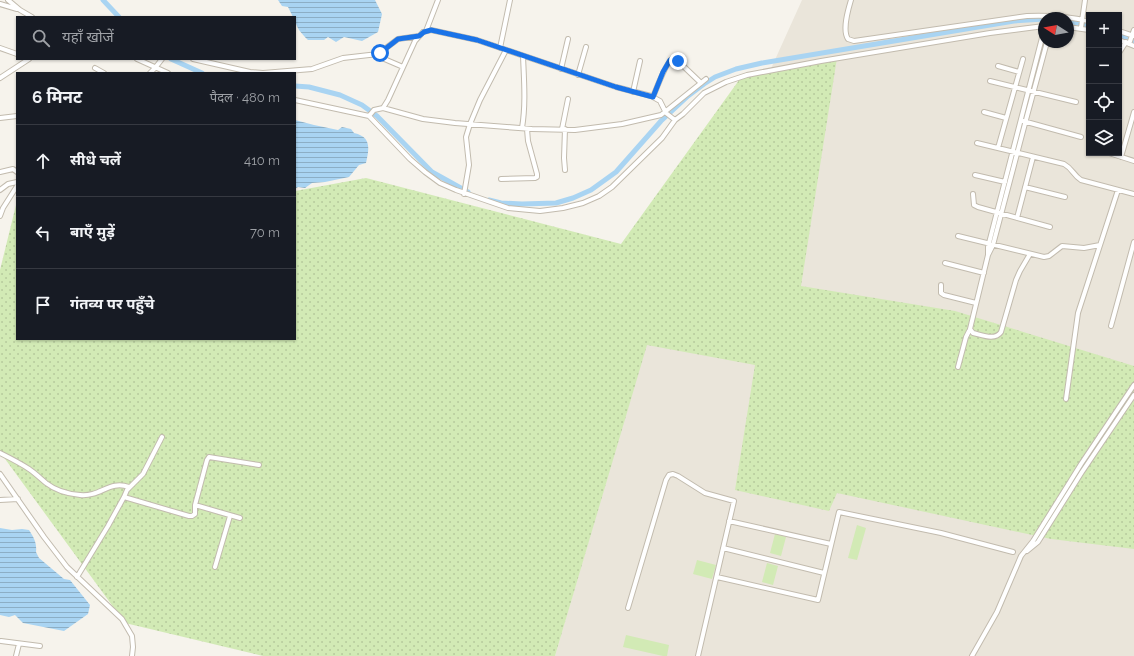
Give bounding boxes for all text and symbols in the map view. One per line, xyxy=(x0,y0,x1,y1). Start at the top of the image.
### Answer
north arrow xyxy=(1038,12,1074,48)
map controls xyxy=(1086,12,1122,156)
button: + xyxy=(1086,12,1122,48)
search box xyxy=(16,16,296,60)
icon: search xyxy=(30,27,52,49)
text: यहाँ खोजें xyxy=(62,28,114,46)
route start xyxy=(371,44,389,62)
button: − xyxy=(1086,48,1122,84)
route end xyxy=(669,52,687,70)
button: locate xyxy=(1086,84,1122,120)
text: 6 मिनट xyxy=(32,87,82,107)
text: पैदल · 480 m xyxy=(210,90,280,105)
button: layers xyxy=(1086,120,1122,156)
icon: ahead xyxy=(32,150,54,172)
text: सीधे चलें xyxy=(70,151,121,169)
text: 410 m xyxy=(244,153,280,168)
icon: left xyxy=(32,222,54,244)
text: बाएँ मुड़ें xyxy=(70,223,115,241)
text: 70 m xyxy=(250,225,280,240)
icon: arrive xyxy=(32,294,54,316)
text: गंतव्य पर पहुँचे xyxy=(70,295,154,313)

